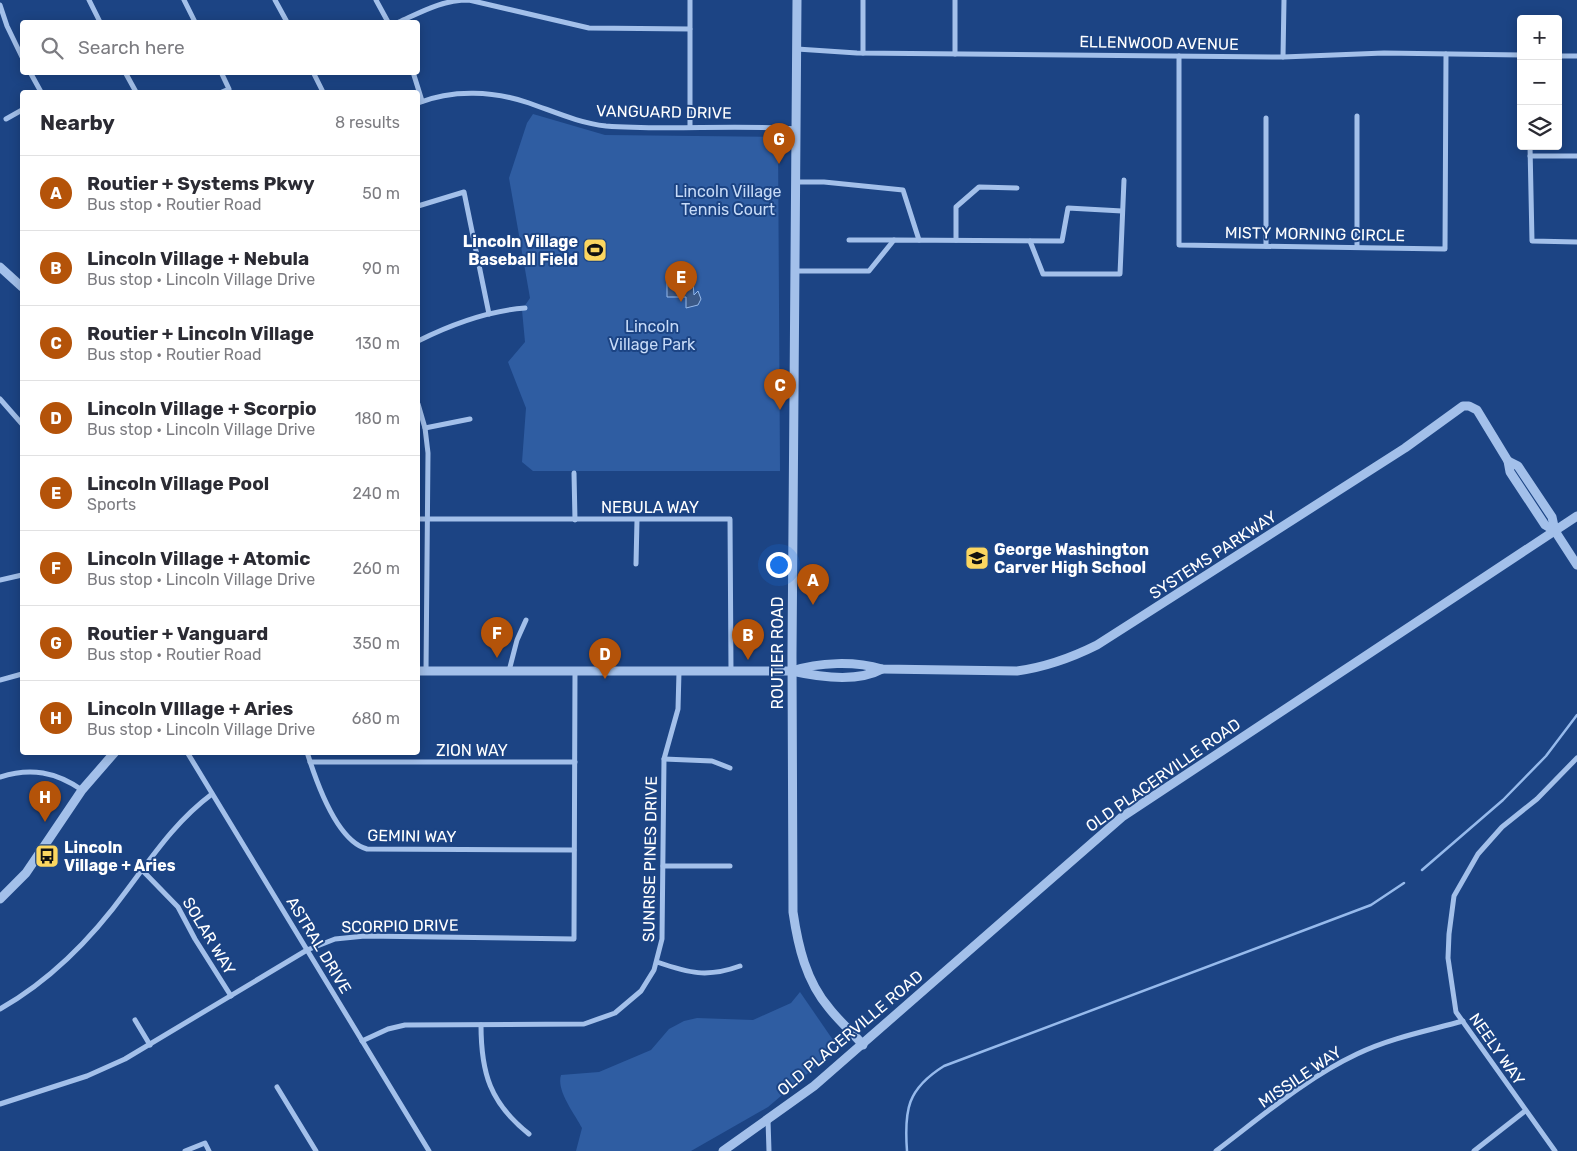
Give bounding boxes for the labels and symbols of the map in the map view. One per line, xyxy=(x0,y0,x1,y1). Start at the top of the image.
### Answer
street label: ELLENWOOD AVENUE xyxy=(1079,32,1239,54)
street label: VANGUARD DRIVE xyxy=(596,101,732,123)
pin: G xyxy=(763,123,795,164)
park label: Lincoln Village Tennis Court xyxy=(674,182,782,219)
street label: MISTY MORNING CIRCLE xyxy=(1225,223,1405,245)
place label: Lincoln Village Baseball Field xyxy=(463,232,578,269)
sports icon: Lincoln Village Baseball Field xyxy=(582,237,608,263)
pin: E xyxy=(665,261,697,302)
park label: Lincoln Village Park xyxy=(609,317,696,354)
pin: C xyxy=(764,369,796,410)
street label: NEBULA WAY xyxy=(601,498,699,517)
street label: SYSTEMS PARKWAY xyxy=(1146,507,1280,603)
place label: George Washington Carver High School xyxy=(994,540,1149,577)
school or university icon: George Washington Carver High School xyxy=(964,545,990,571)
your location xyxy=(766,552,792,578)
pin: A xyxy=(797,564,829,605)
street label: ROUTIER ROAD xyxy=(768,596,787,710)
pin: F xyxy=(481,617,513,658)
pin: B xyxy=(732,619,764,660)
pin: D xyxy=(589,638,621,679)
street label: OLD PLACERVILLE ROAD xyxy=(1082,714,1244,836)
street label: ZION WAY xyxy=(436,741,508,760)
street label: SUNRISE PINES DRIVE xyxy=(639,776,661,942)
pin: H xyxy=(29,781,61,822)
street label: GEMINI WAY xyxy=(367,826,457,846)
place label: Lincoln Village + Aries xyxy=(64,838,176,875)
bus stop icon: Lincoln Village + Aries xyxy=(34,843,60,869)
street label: ASTRAL DRIVE xyxy=(283,893,355,997)
street label: SOLAR WAY xyxy=(178,894,240,978)
street label: SCORPIO DRIVE xyxy=(341,915,459,937)
street label: OLD PLACERVILLE ROAD xyxy=(773,966,927,1100)
street label: NEELY WAY xyxy=(1465,1009,1529,1089)
street label: MISSILE WAY xyxy=(1255,1042,1345,1112)

